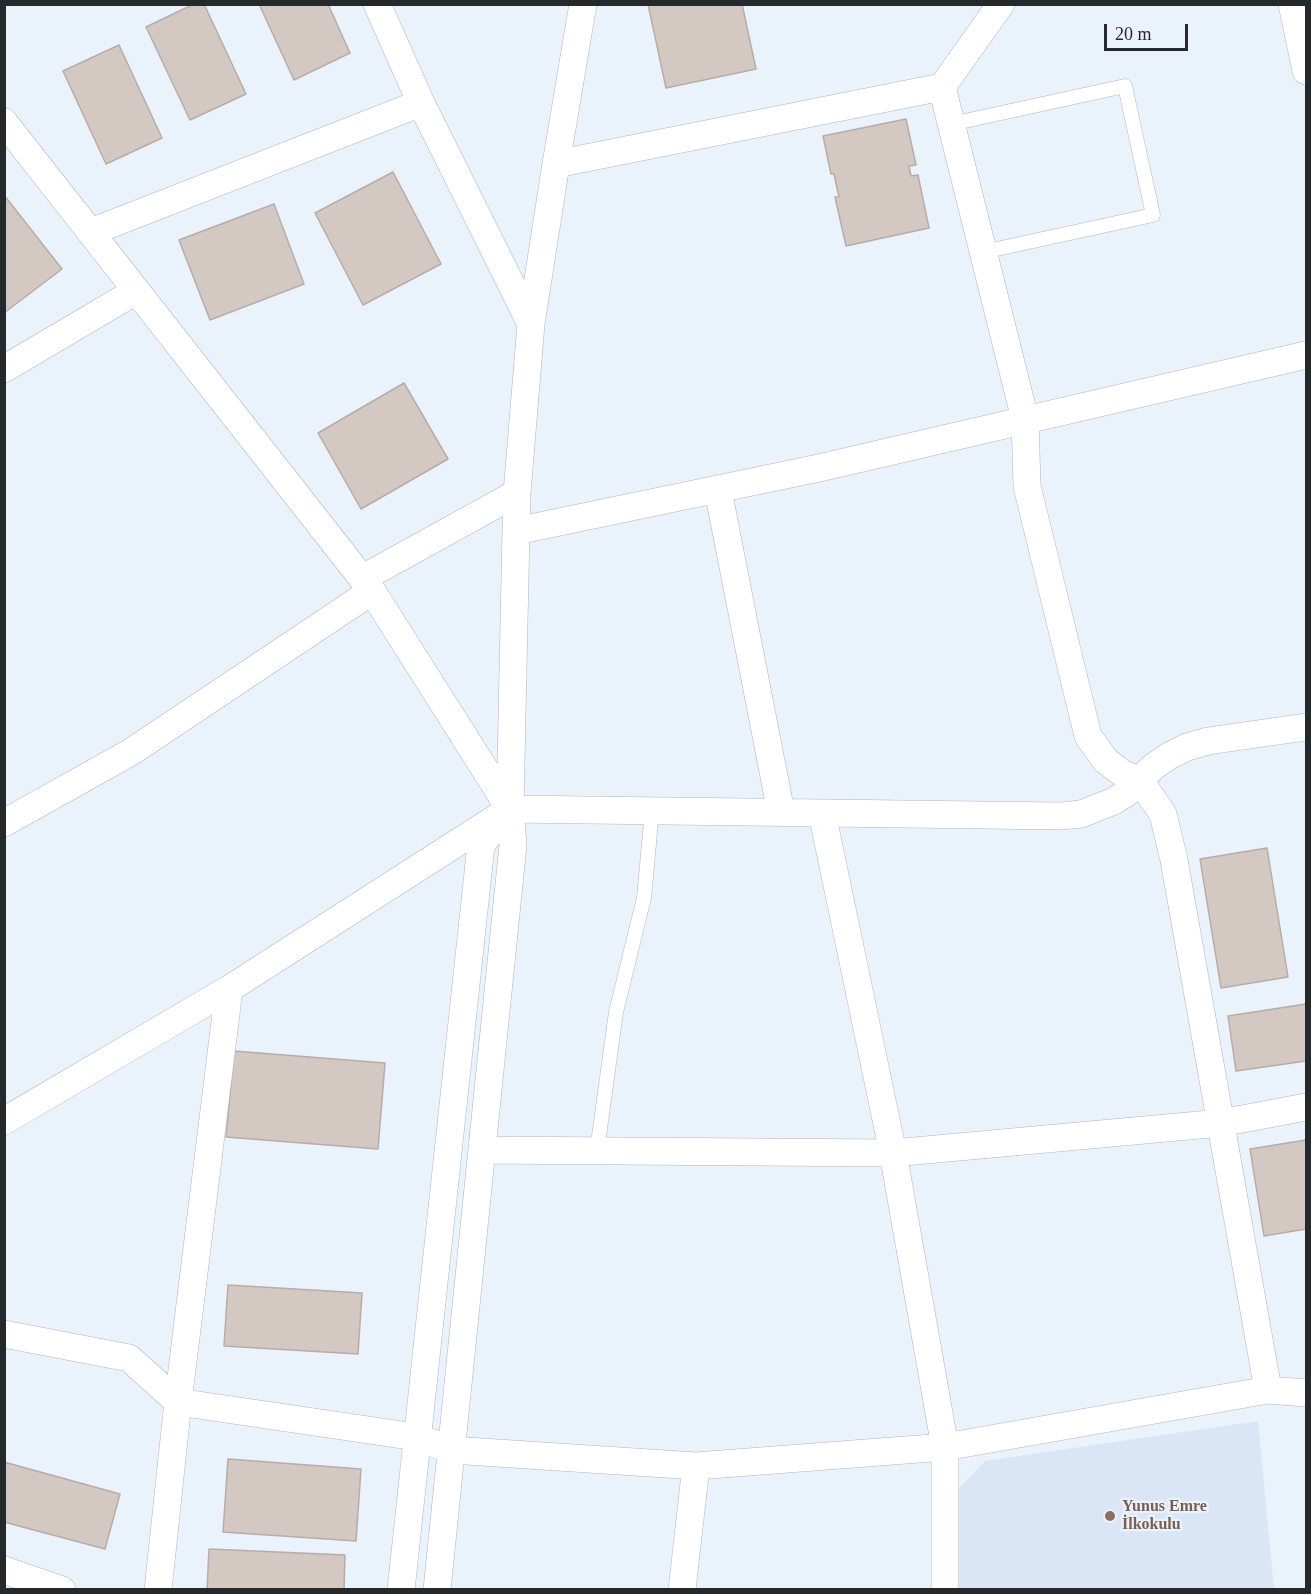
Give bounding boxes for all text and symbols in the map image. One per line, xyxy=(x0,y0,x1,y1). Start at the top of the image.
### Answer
scale bar xyxy=(1107,12,1191,50)
text: 20 m xyxy=(1115,24,1152,44)
place label: Yunus Emre İlkokulu xyxy=(1122,1497,1207,1535)
marker: Yunus Emre İlkokulu xyxy=(1103,1509,1117,1523)

